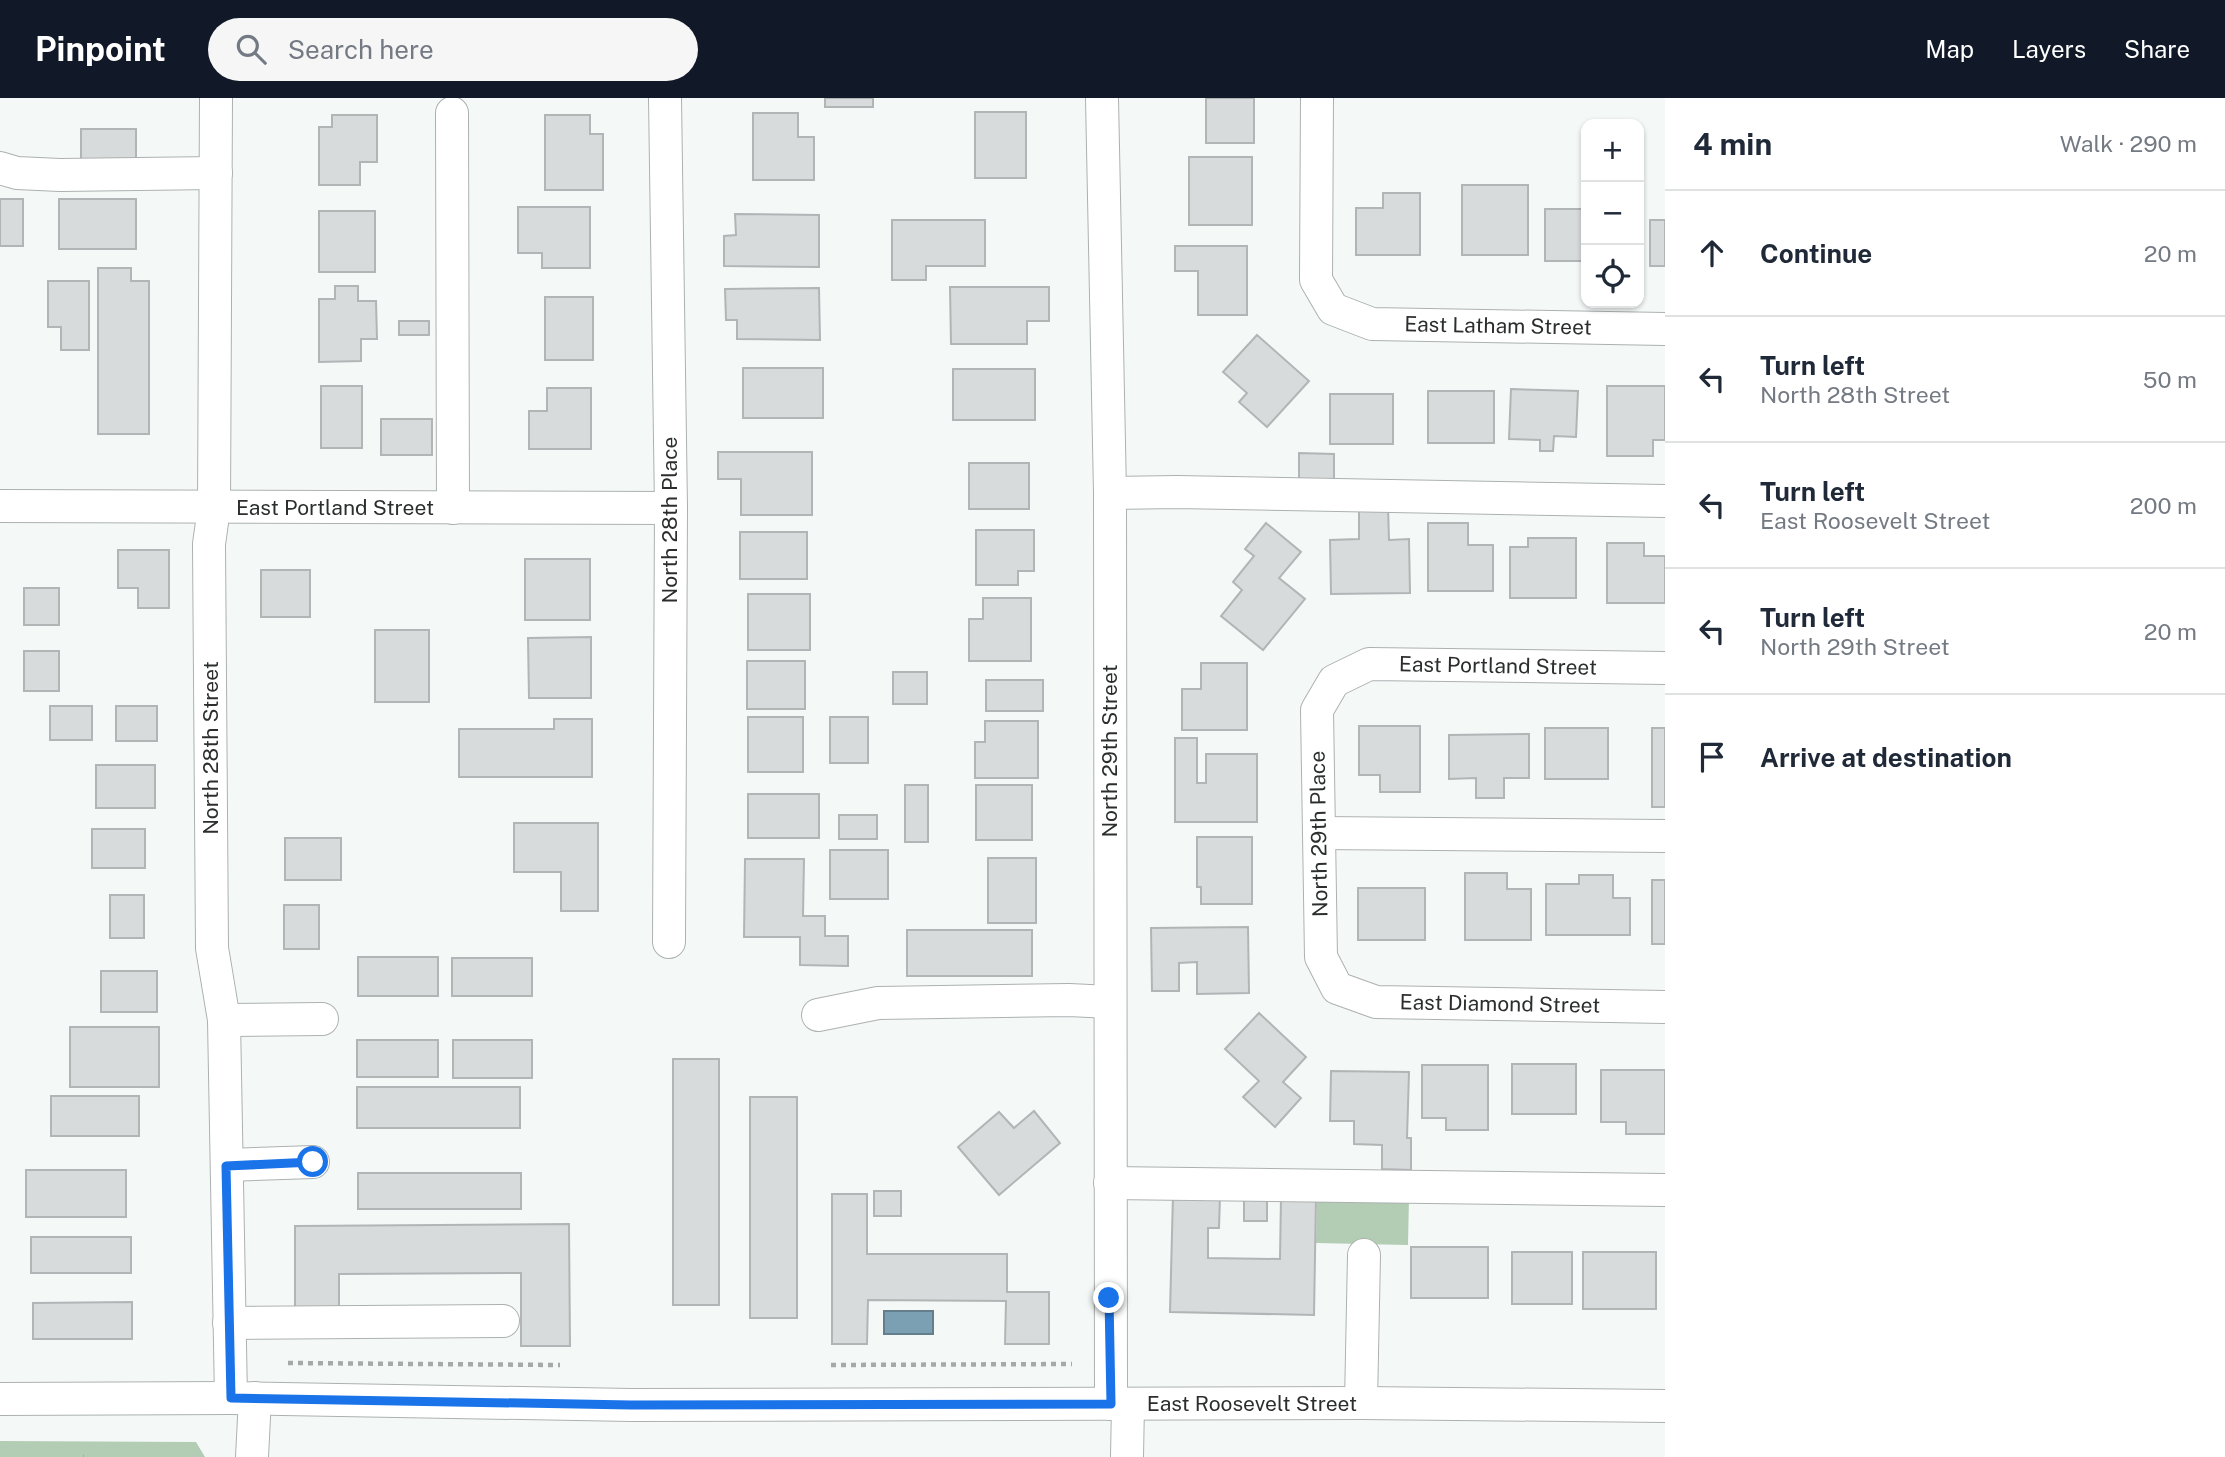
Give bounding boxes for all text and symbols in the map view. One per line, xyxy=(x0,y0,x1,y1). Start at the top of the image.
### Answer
search box xyxy=(208,18,698,81)
text: Pinpoint xyxy=(35,30,166,68)
icon: search xyxy=(232,30,270,68)
text: Search here xyxy=(288,34,434,65)
text: Map xyxy=(1925,35,1974,63)
text: Layers xyxy=(2012,35,2086,63)
text: Share xyxy=(2124,35,2190,63)
map controls xyxy=(1581,119,1644,308)
button: + xyxy=(1581,119,1644,182)
text: 4 min xyxy=(1693,126,1772,162)
text: Walk · 290 m xyxy=(2060,130,2197,157)
button: − xyxy=(1581,182,1644,245)
icon: ahead xyxy=(1693,234,1731,272)
text: Continue xyxy=(1760,238,1872,269)
text: 20 m xyxy=(2144,240,2197,267)
button: locate xyxy=(1581,245,1644,308)
street label: East Latham Street xyxy=(1404,311,1592,340)
text: Turn left xyxy=(1760,350,1865,381)
icon: left xyxy=(1693,360,1731,398)
text: 50 m xyxy=(2143,366,2197,393)
text: North 28th Street xyxy=(1760,381,1950,408)
street label: North 28th Place xyxy=(657,437,682,603)
text: Turn left xyxy=(1760,476,1865,507)
icon: left xyxy=(1693,486,1731,524)
text: 200 m xyxy=(2130,492,2197,519)
street label: East Portland Street xyxy=(236,495,434,520)
text: East Roosevelt Street xyxy=(1760,507,1990,534)
text: Turn left xyxy=(1760,602,1865,633)
icon: left xyxy=(1693,612,1731,650)
text: 20 m xyxy=(2144,618,2197,645)
text: North 29th Street xyxy=(1760,633,1950,660)
street label: East Portland Street xyxy=(1399,651,1597,680)
street label: North 28th Street xyxy=(198,661,223,835)
street label: North 29th Street xyxy=(1097,664,1122,838)
icon: arrive xyxy=(1693,738,1731,776)
text: Arrive at destination xyxy=(1760,742,2012,773)
street label: North 29th Place xyxy=(1305,751,1332,917)
street label: East Diamond Street xyxy=(1400,989,1600,1018)
route start xyxy=(297,1146,328,1177)
route end xyxy=(1093,1282,1124,1313)
street label: East Roosevelt Street xyxy=(1147,1391,1357,1416)

